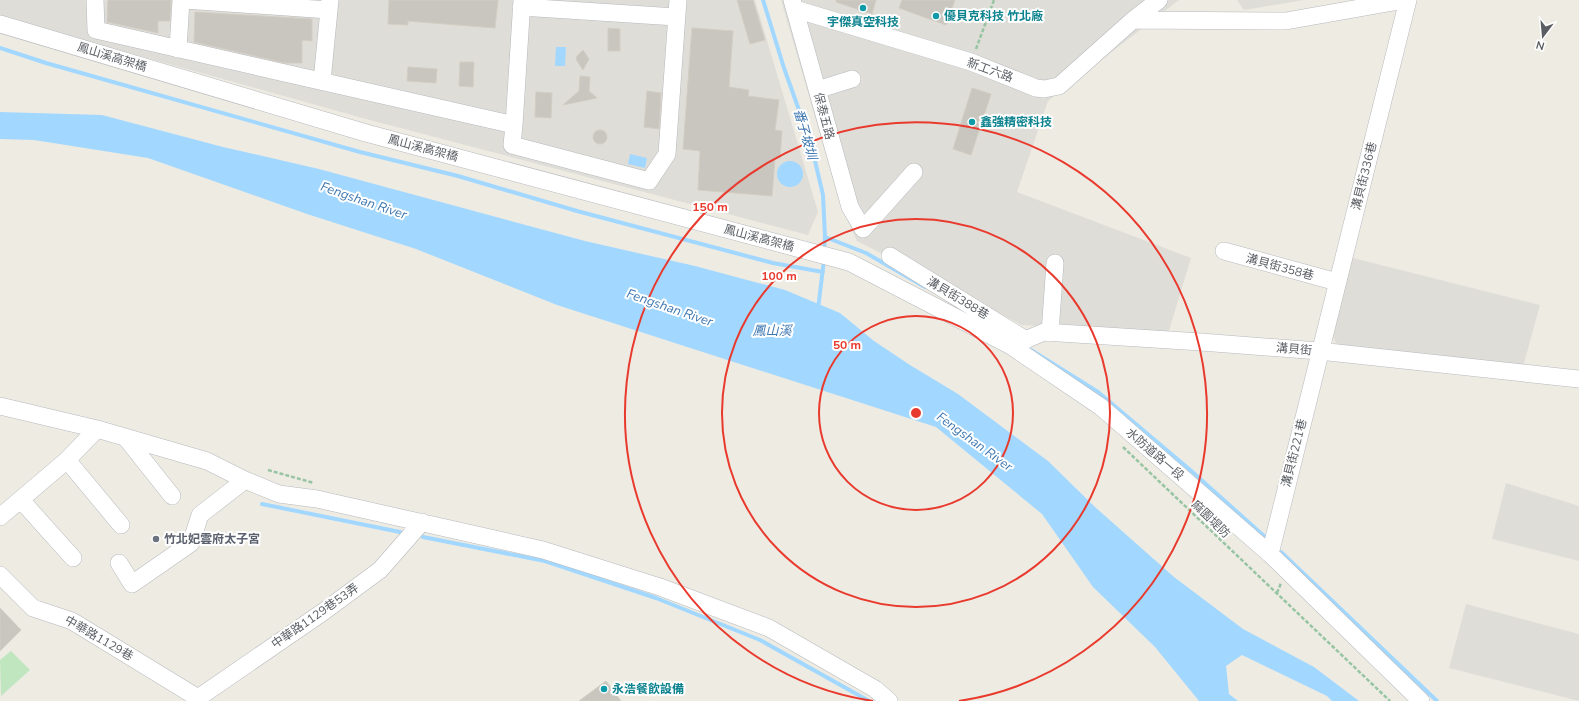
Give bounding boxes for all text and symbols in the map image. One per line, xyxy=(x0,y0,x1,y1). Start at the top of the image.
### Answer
marker: 宇傑真空科技 xyxy=(858,3,868,13)
place label: 優貝克科技 竹北廠 xyxy=(944,8,1043,24)
marker: 優貝克科技 竹北廠 xyxy=(931,11,941,21)
place label: 宇傑真空科技 xyxy=(827,14,899,30)
north arrow xyxy=(1523,16,1563,56)
text: N xyxy=(1534,37,1546,53)
street label: 鳳山溪高架橋 xyxy=(75,39,149,75)
street label: 新工六路 xyxy=(965,54,1015,86)
street label: 保泰五路 xyxy=(810,91,838,141)
water label: 番子坡圳 xyxy=(789,107,821,164)
place label: 鑫強精密科技 xyxy=(980,114,1052,130)
marker: 鑫強精密科技 xyxy=(967,117,977,127)
street label: 鳳山溪高架橋 xyxy=(386,131,460,165)
street label: 溝貝街336巷 xyxy=(1348,140,1380,212)
water label: Fengshan River xyxy=(318,178,409,224)
text: 150 m xyxy=(692,199,728,215)
street label: 鳳山溪高架橋 xyxy=(722,221,796,255)
street label: 溝貝街358巷 xyxy=(1244,250,1316,284)
text: 100 m xyxy=(761,268,797,284)
street label: 溝貝街388巷 xyxy=(924,273,992,323)
water label: Fengshan River xyxy=(624,285,715,331)
water label: 鳳山溪 xyxy=(752,322,793,340)
text: 50 m xyxy=(833,337,861,353)
street label: 溝貝街 xyxy=(1275,339,1313,359)
centre of rings xyxy=(909,406,923,420)
water label: Fengshan River xyxy=(933,408,1016,476)
street label: 溝貝街221巷 xyxy=(1278,417,1310,489)
street label: 水防道路一段 xyxy=(1123,424,1187,484)
street label: 麻園堤防 xyxy=(1188,497,1234,541)
place label: 竹北妃雲府太子宮 xyxy=(164,531,260,547)
marker: 竹北妃雲府太子宮 xyxy=(151,534,161,544)
street label: 中華路1129巷53弄 xyxy=(268,580,362,652)
street label: 中華路1129巷 xyxy=(62,612,136,664)
place label: 永浩餐飲設備 xyxy=(612,681,684,697)
marker: 永浩餐飲設備 xyxy=(599,684,609,694)

